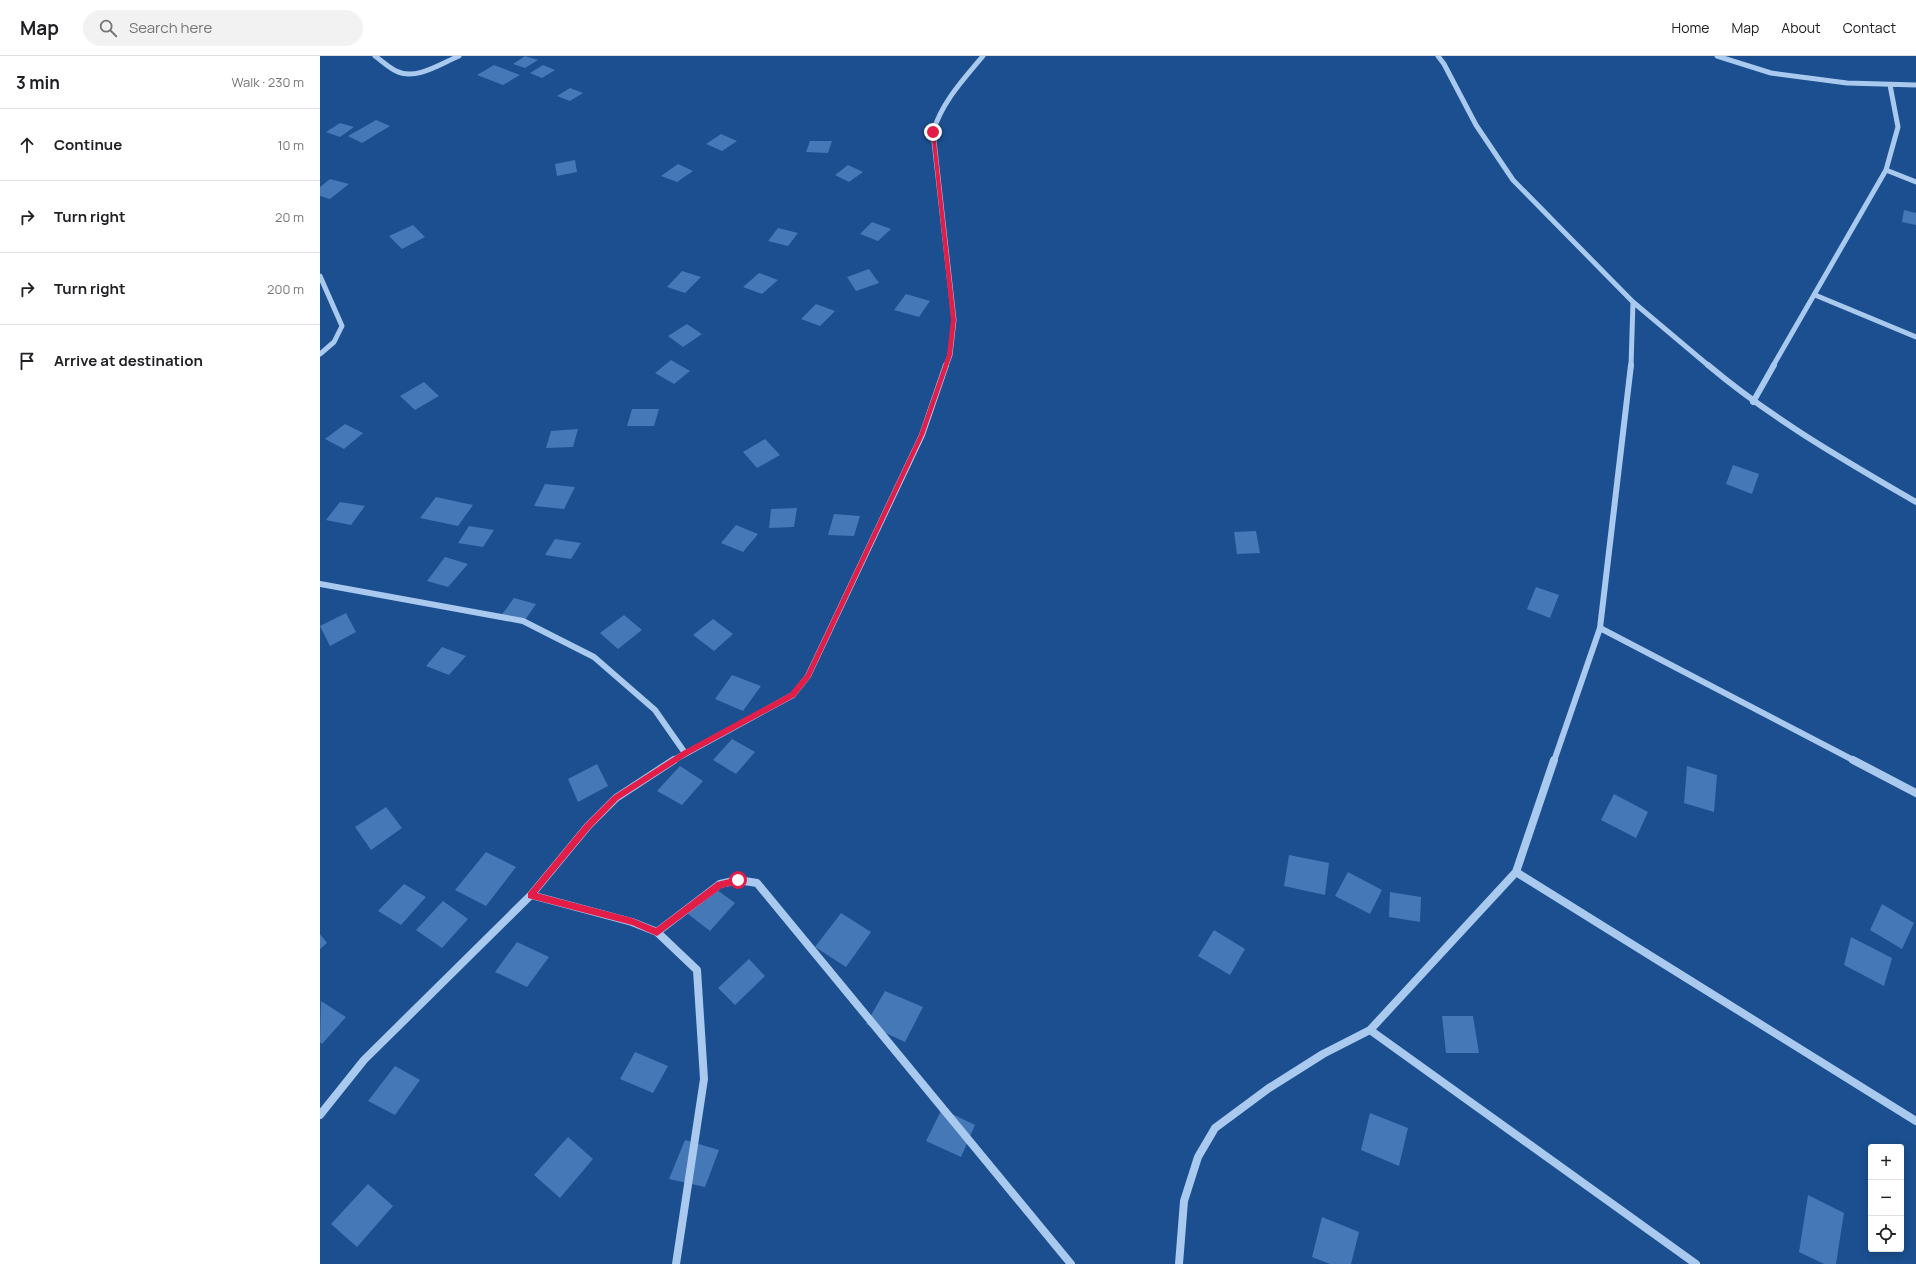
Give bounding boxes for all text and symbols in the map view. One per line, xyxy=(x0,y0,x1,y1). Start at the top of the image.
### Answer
search box xyxy=(83,10,363,46)
text: Map xyxy=(20,15,59,41)
icon: search xyxy=(97,17,119,39)
text: Search here xyxy=(129,17,212,38)
text: Home xyxy=(1672,18,1709,37)
text: Map xyxy=(1731,18,1759,37)
text: About xyxy=(1781,18,1821,37)
text: Contact xyxy=(1843,18,1896,37)
text: 3 min xyxy=(16,71,60,94)
text: Walk · 230 m xyxy=(231,73,304,91)
route end xyxy=(924,123,942,141)
icon: ahead xyxy=(16,134,38,156)
text: Continue xyxy=(54,134,122,155)
text: 10 m xyxy=(277,136,304,154)
icon: right xyxy=(16,206,38,228)
text: Turn right xyxy=(54,206,125,227)
text: 20 m xyxy=(275,208,304,226)
icon: right xyxy=(16,278,38,300)
text: Turn right xyxy=(54,278,125,299)
text: 200 m xyxy=(267,280,304,298)
icon: arrive xyxy=(16,350,38,372)
text: Arrive at destination xyxy=(54,350,203,371)
route start xyxy=(729,871,747,889)
map controls xyxy=(1868,1144,1904,1252)
button: + xyxy=(1868,1144,1904,1180)
button: − xyxy=(1868,1180,1904,1216)
button: locate xyxy=(1868,1216,1904,1252)

